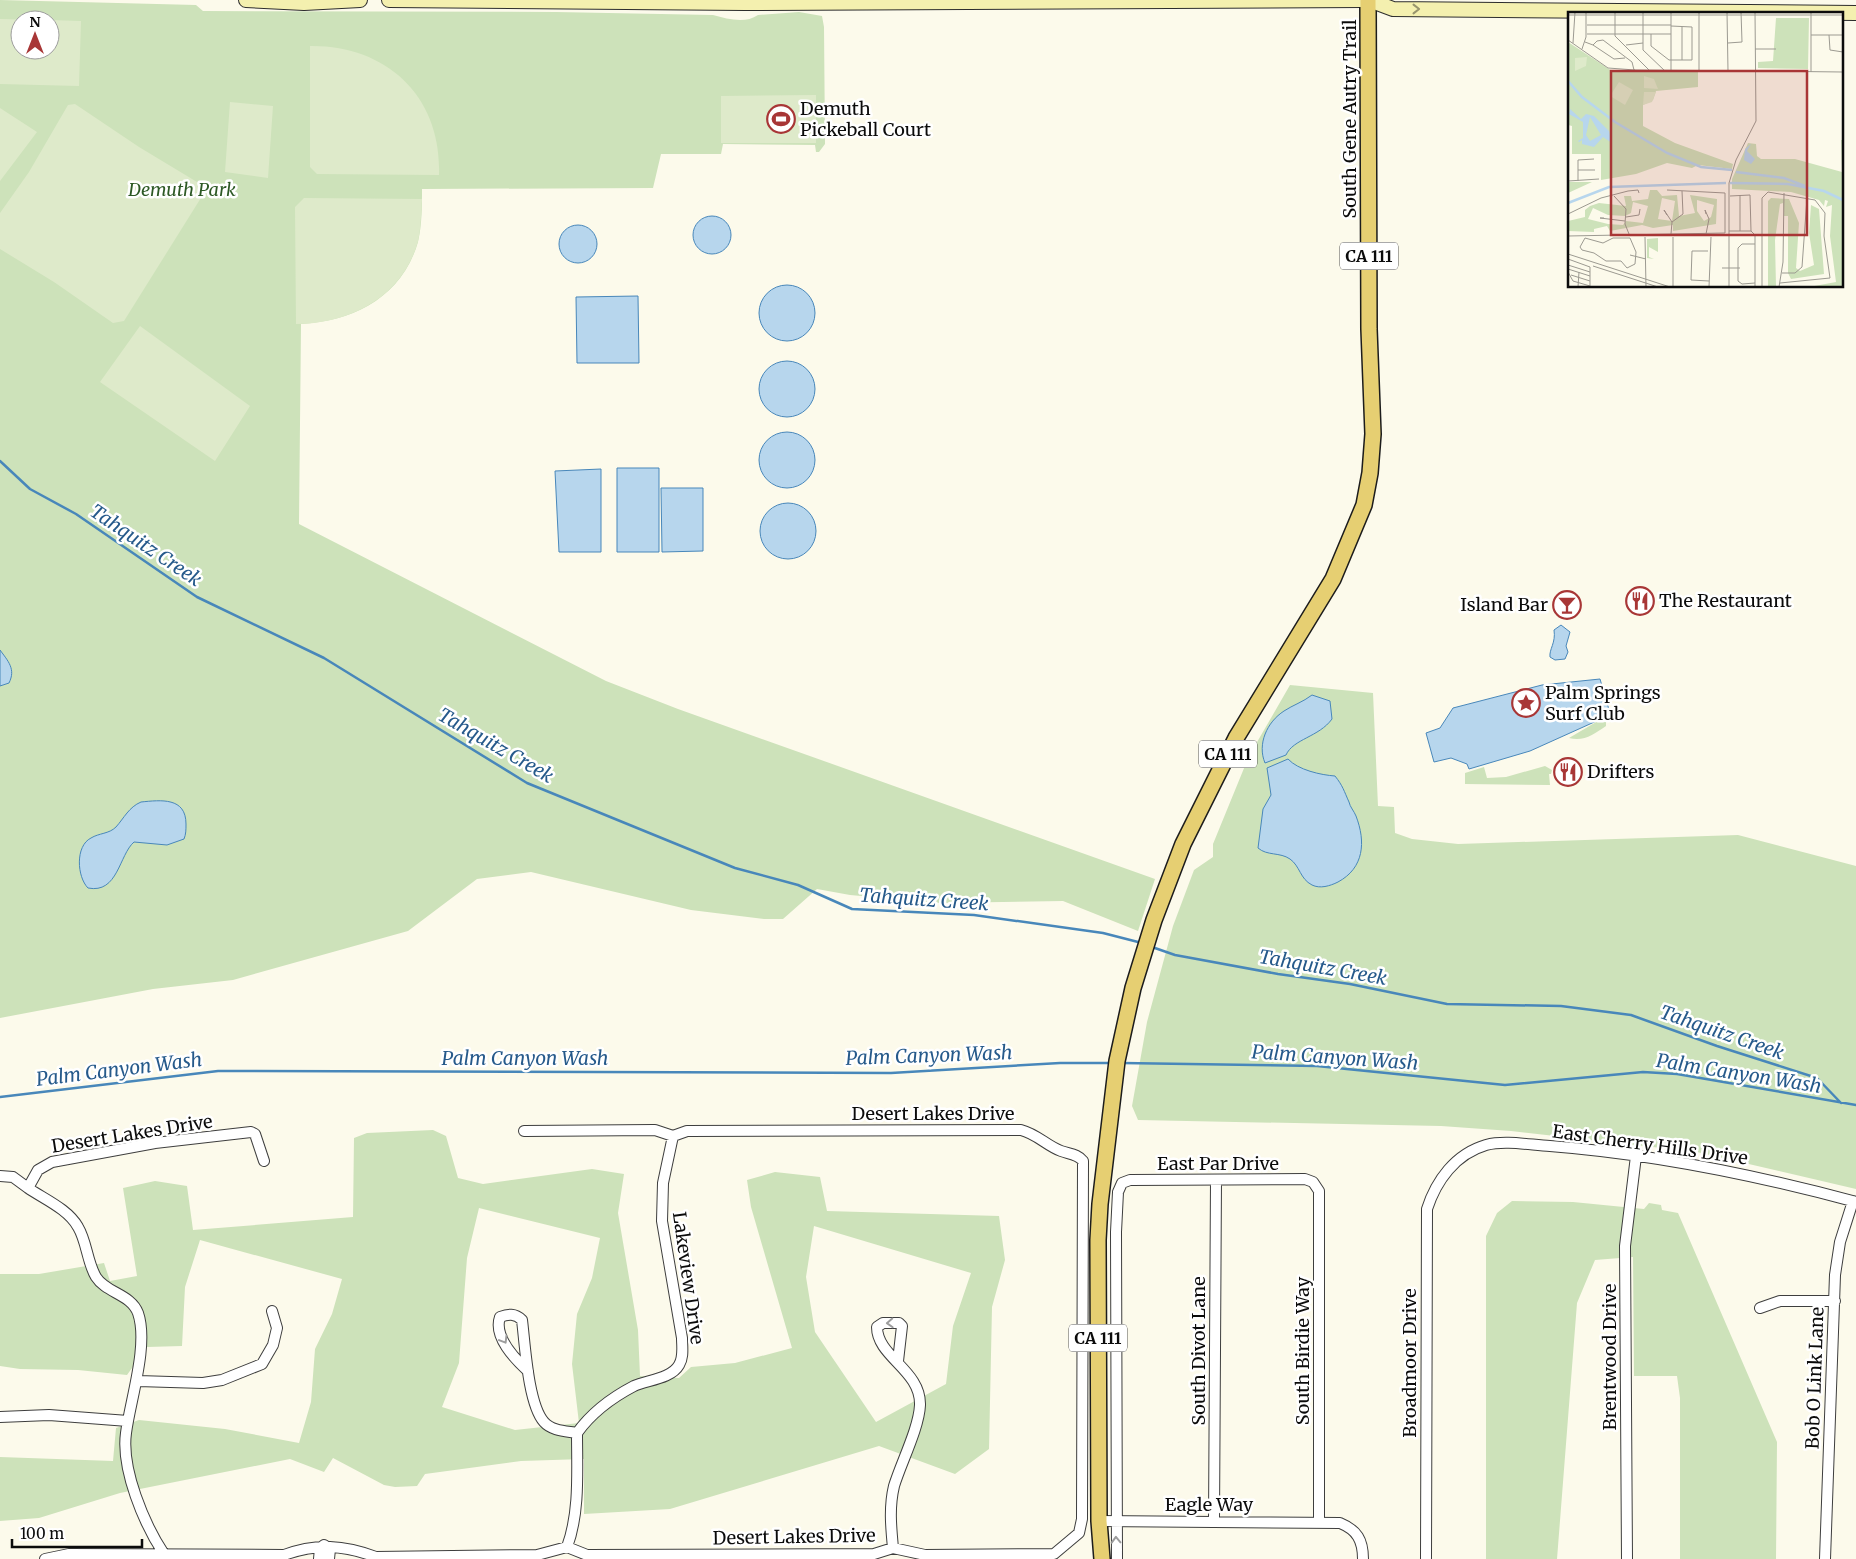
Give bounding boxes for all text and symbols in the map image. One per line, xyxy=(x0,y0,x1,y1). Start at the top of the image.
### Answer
one-way arrow xyxy=(1412,4,1420,14)
north arrow xyxy=(10,10,60,60)
inset map xyxy=(1568,12,1844,288)
text: N xyxy=(29,13,41,31)
street label: South Gene Autry Trail xyxy=(1338,19,1361,219)
place label: Demuth Pickeball Court xyxy=(800,97,931,141)
sports icon: Demuth Pickeball Court xyxy=(766,104,796,134)
park label: Demuth Park xyxy=(127,178,236,201)
road number: CA 111 xyxy=(1340,242,1398,270)
water label: Tahquitz Creek xyxy=(86,499,207,592)
restaurant icon: The Restaurant xyxy=(1625,586,1655,616)
place label: The Restaurant xyxy=(1659,589,1792,612)
bar icon: Island Bar xyxy=(1552,590,1582,620)
place label: Island Bar xyxy=(1460,593,1548,616)
place label: Palm Springs Surf Club xyxy=(1545,681,1661,725)
place icon: Palm Springs Surf Club xyxy=(1511,688,1541,718)
water label: Tahquitz Creek xyxy=(434,702,559,788)
road number: CA 111 xyxy=(1199,741,1257,768)
restaurant icon: Drifters xyxy=(1553,757,1583,787)
place label: Drifters xyxy=(1587,760,1654,783)
water label: Tahquitz Creek xyxy=(859,883,990,916)
water label: Tahquitz Creek xyxy=(1257,944,1389,990)
water label: Tahquitz Creek xyxy=(1657,1000,1788,1065)
water label: Palm Canyon Wash xyxy=(1251,1039,1419,1075)
water label: Palm Canyon Wash xyxy=(845,1040,1013,1070)
water label: Palm Canyon Wash xyxy=(442,1046,608,1070)
water label: Palm Canyon Wash xyxy=(35,1047,203,1091)
water label: Palm Canyon Wash xyxy=(1655,1048,1823,1098)
street label: Desert Lakes Drive xyxy=(852,1102,1014,1125)
street label: Desert Lakes Drive xyxy=(50,1109,214,1158)
street label: East Cherry Hills Drive xyxy=(1551,1119,1749,1170)
street label: East Par Drive xyxy=(1157,1152,1279,1175)
street label: Lakeview Drive xyxy=(668,1210,709,1346)
street label: South Divot Lane xyxy=(1187,1276,1210,1426)
street label: South Birdie Way xyxy=(1291,1276,1314,1425)
street label: Brentwood Drive xyxy=(1598,1284,1621,1430)
street label: Broadmoor Drive xyxy=(1398,1288,1421,1438)
street label: Bob O Link Lane xyxy=(1801,1306,1828,1450)
one-way arrow xyxy=(886,1318,894,1329)
road number: CA 111 xyxy=(1069,1325,1127,1352)
one-way arrow xyxy=(497,1335,507,1344)
street label: Eagle Way xyxy=(1165,1493,1254,1516)
scale bar xyxy=(12,1516,142,1548)
text: 100 m xyxy=(20,1524,64,1543)
street label: Desert Lakes Drive xyxy=(712,1524,876,1549)
one-way arrow xyxy=(1111,1536,1121,1544)

